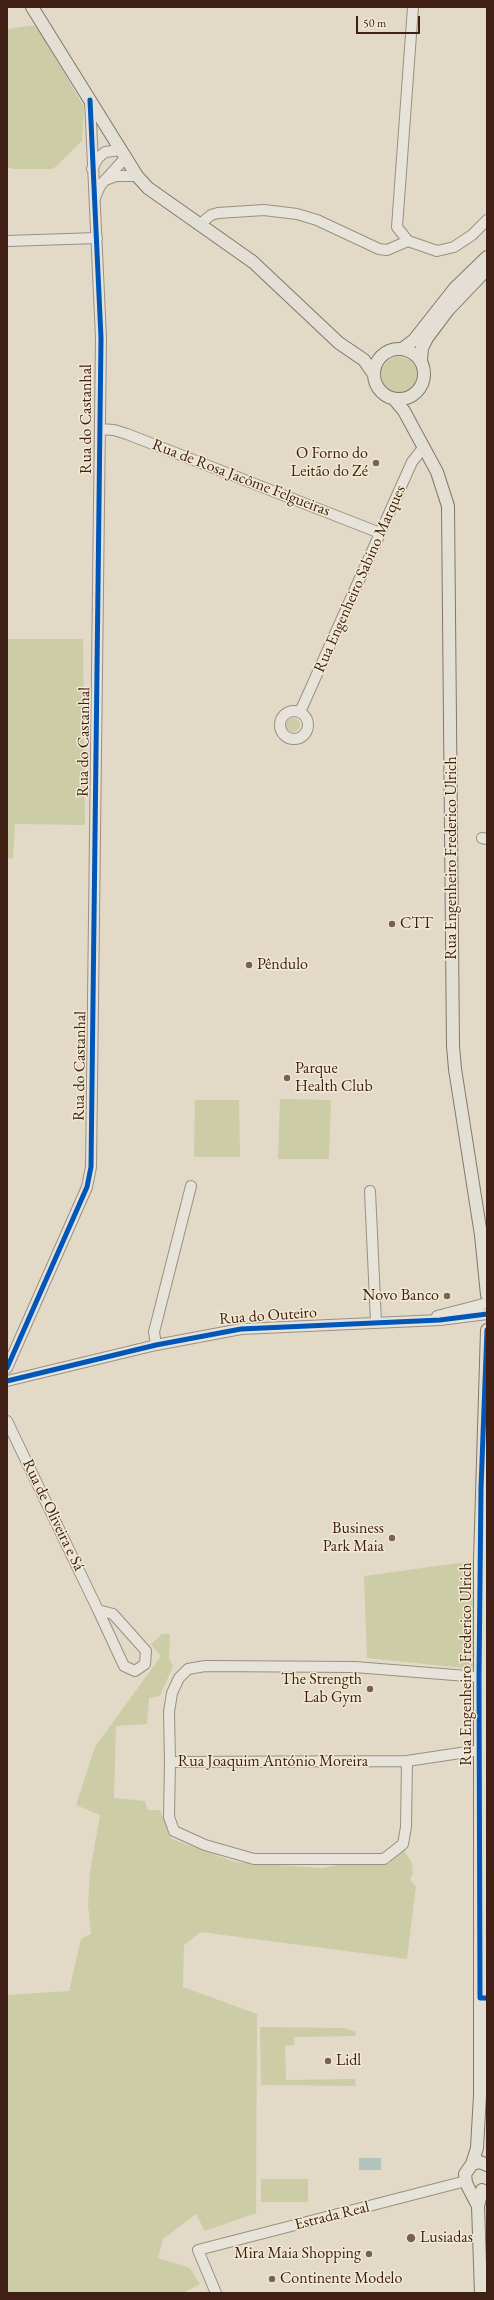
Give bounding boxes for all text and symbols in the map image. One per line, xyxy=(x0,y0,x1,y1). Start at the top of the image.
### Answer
scale bar xyxy=(358,8,422,34)
text: 50 m xyxy=(363,15,386,31)
street label: Rua do Castanhal xyxy=(77,364,97,474)
street label: Rua de Rosa Jacôme Felgueiras xyxy=(149,435,333,521)
place label: O Forno do Leitão do Zé xyxy=(291,444,368,482)
marker: O Forno do Leitão do Zé xyxy=(371,458,381,468)
street label: Rua Engenheiro Sabino Marques xyxy=(310,482,410,676)
street label: Rua do Castanhal xyxy=(73,687,95,797)
street label: Rua Engenheiro Frederico Ulrich xyxy=(442,756,462,960)
place label: CTT xyxy=(400,914,433,934)
marker: CTT xyxy=(387,919,397,929)
place label: Pêndulo xyxy=(257,955,308,975)
marker: Pêndulo xyxy=(244,960,254,970)
street label: Rua do Castanhal xyxy=(69,1011,91,1121)
place label: Parque Health Club xyxy=(295,1059,373,1097)
marker: Parque Health Club xyxy=(282,1073,292,1083)
place label: Novo Banco xyxy=(363,1286,439,1306)
marker: Novo Banco xyxy=(442,1291,452,1301)
street label: Rua do Outeiro xyxy=(219,1303,317,1329)
street label: Rua de Oliveira e Sá xyxy=(18,1456,88,1574)
place label: Business Park Maia xyxy=(323,1519,384,1557)
marker: Business Park Maia xyxy=(387,1533,397,1543)
street label: Rua Engenheiro Frederico Ulrich xyxy=(457,1562,477,1766)
place label: The Strength Lab Gym xyxy=(281,1670,362,1708)
marker: The Strength Lab Gym xyxy=(365,1684,375,1694)
street label: Rua Joaquim António Moreira xyxy=(178,1752,368,1772)
place label: Lidl xyxy=(336,2051,361,2071)
marker: Lidl xyxy=(323,2056,333,2066)
street label: Estrada Real xyxy=(293,2197,371,2235)
place label: Lusiadas xyxy=(420,2228,473,2248)
marker: Lusiadas xyxy=(405,2232,417,2244)
place label: Mira Maia Shopping xyxy=(234,2244,361,2264)
marker: Mira Maia Shopping xyxy=(364,2249,374,2259)
place label: Continente Modelo xyxy=(280,2269,402,2289)
marker: Continente Modelo xyxy=(267,2274,277,2284)

